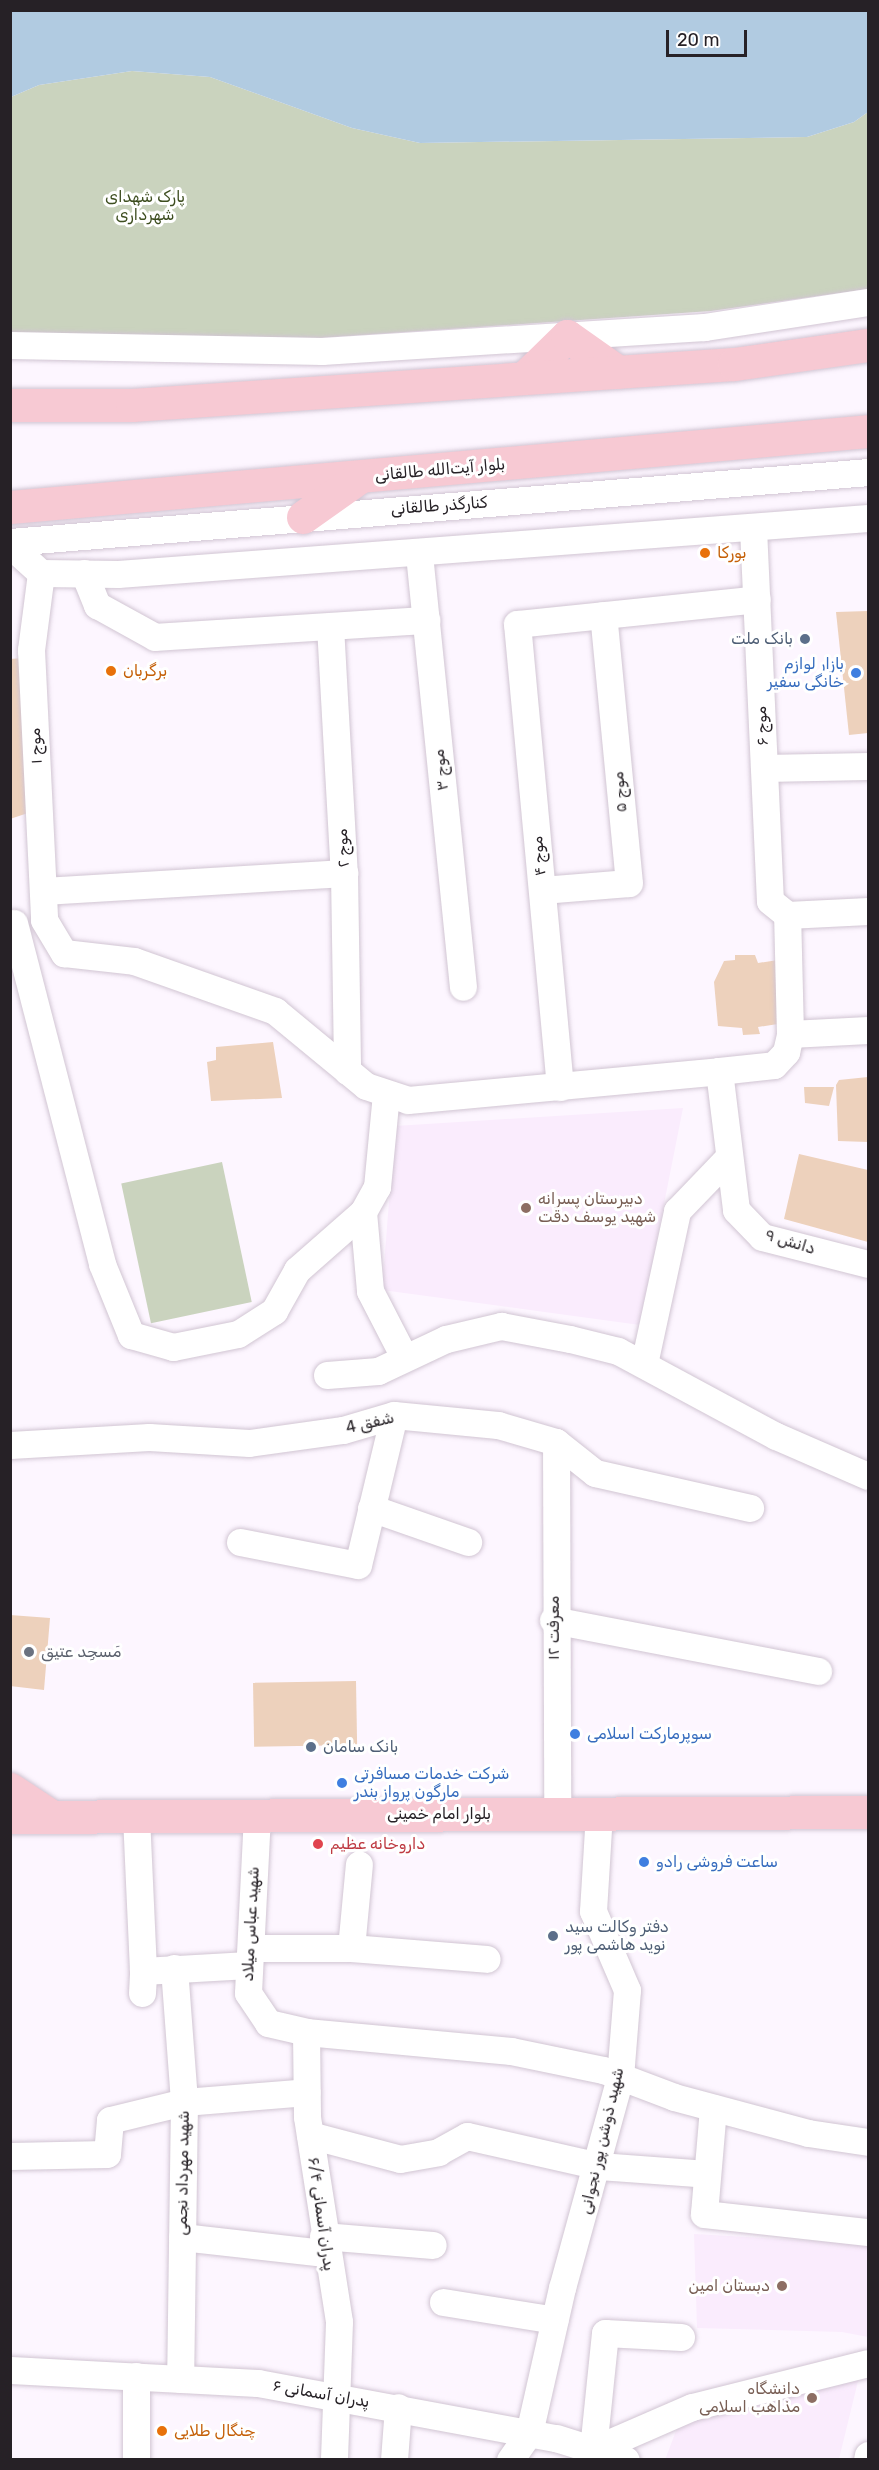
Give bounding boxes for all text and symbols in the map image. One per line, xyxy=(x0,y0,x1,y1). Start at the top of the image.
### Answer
scale bar xyxy=(669,18,750,56)
text: 20 m xyxy=(677,29,719,51)
park label: پارک شهدای شهرداری xyxy=(105,187,185,225)
street label: بلوار آیت‌الله طالقانی xyxy=(374,455,506,485)
street label: کنارگذر طالقانی xyxy=(390,493,488,519)
place label: بورکا xyxy=(717,543,746,563)
marker: بورکا xyxy=(698,546,712,560)
place label: بانک ملت xyxy=(731,629,793,649)
marker: بانک ملت xyxy=(798,632,812,646)
place label: بازار لوازم خانگی سفیر xyxy=(767,654,844,692)
place label: برگربان xyxy=(123,661,167,681)
marker: برگربان xyxy=(104,664,118,678)
marker: بازار لوازم خانگی سفیر xyxy=(849,666,863,680)
street label: موج ۶ xyxy=(751,706,773,746)
street label: موج ۱ xyxy=(25,728,47,764)
street label: موج ۳ xyxy=(429,748,453,792)
street label: موج ۵ xyxy=(609,771,631,813)
street label: موج ۲ xyxy=(332,828,354,868)
street label: موج ۴ xyxy=(528,835,550,877)
place label: دبیرستان پسرانه شهید یوسف دقت xyxy=(538,1189,656,1227)
marker: دبیرستان پسرانه شهید یوسف دقت xyxy=(519,1201,533,1215)
street label: دانش ۹ xyxy=(763,1225,817,1259)
street label: شفق 4 xyxy=(344,1408,396,1438)
street label: معرفت ۱۲ xyxy=(544,1596,564,1660)
place label: مَسجِد عتیق xyxy=(41,1642,121,1662)
marker: مَسجِد عتیق xyxy=(22,1645,36,1659)
place label: سوپرمارکت اسلامی xyxy=(587,1724,712,1744)
marker: سوپرمارکت اسلامی xyxy=(568,1727,582,1741)
place label: بانک سامان xyxy=(323,1737,398,1757)
marker: بانک سامان xyxy=(304,1740,318,1754)
place label: شرکت خدمات مسافرتی مارگون پرواز بندر xyxy=(354,1764,510,1802)
marker: شرکت خدمات مسافرتی مارگون پرواز بندر xyxy=(335,1776,349,1790)
street label: بلوار امام خمینی xyxy=(387,1804,491,1824)
place label: داروخانه عظیم xyxy=(330,1834,425,1854)
marker: داروخانه عظیم xyxy=(311,1837,325,1851)
place label: ساعت فروشی رادو xyxy=(656,1852,778,1872)
marker: ساعت فروشی رادو xyxy=(637,1855,651,1869)
street label: شهید عباس میلاد xyxy=(238,1866,264,1982)
place label: دفتر وکالت سید نوید هاشمی پور xyxy=(565,1917,669,1955)
marker: دفتر وکالت سید نوید هاشمی پور xyxy=(546,1929,560,1943)
street label: شهید ذوشن پور نجوانی xyxy=(576,2066,628,2216)
street label: شهید مهرداد نجمی xyxy=(172,2110,194,2236)
street label: پدران آسمانی ۶/۴ xyxy=(304,2156,338,2272)
place label: دبستان امین xyxy=(689,2276,770,2296)
marker: دبستان امین xyxy=(775,2279,789,2293)
street label: پدران آسمانی ۶ xyxy=(271,2376,371,2412)
place label: دانشگاه مذاهب اسلامی xyxy=(699,2379,800,2417)
marker: دانشگاه مذاهب اسلامی xyxy=(805,2391,819,2405)
place label: چنگال طلایی xyxy=(174,2421,255,2441)
marker: چنگال طلایی xyxy=(155,2424,169,2438)

